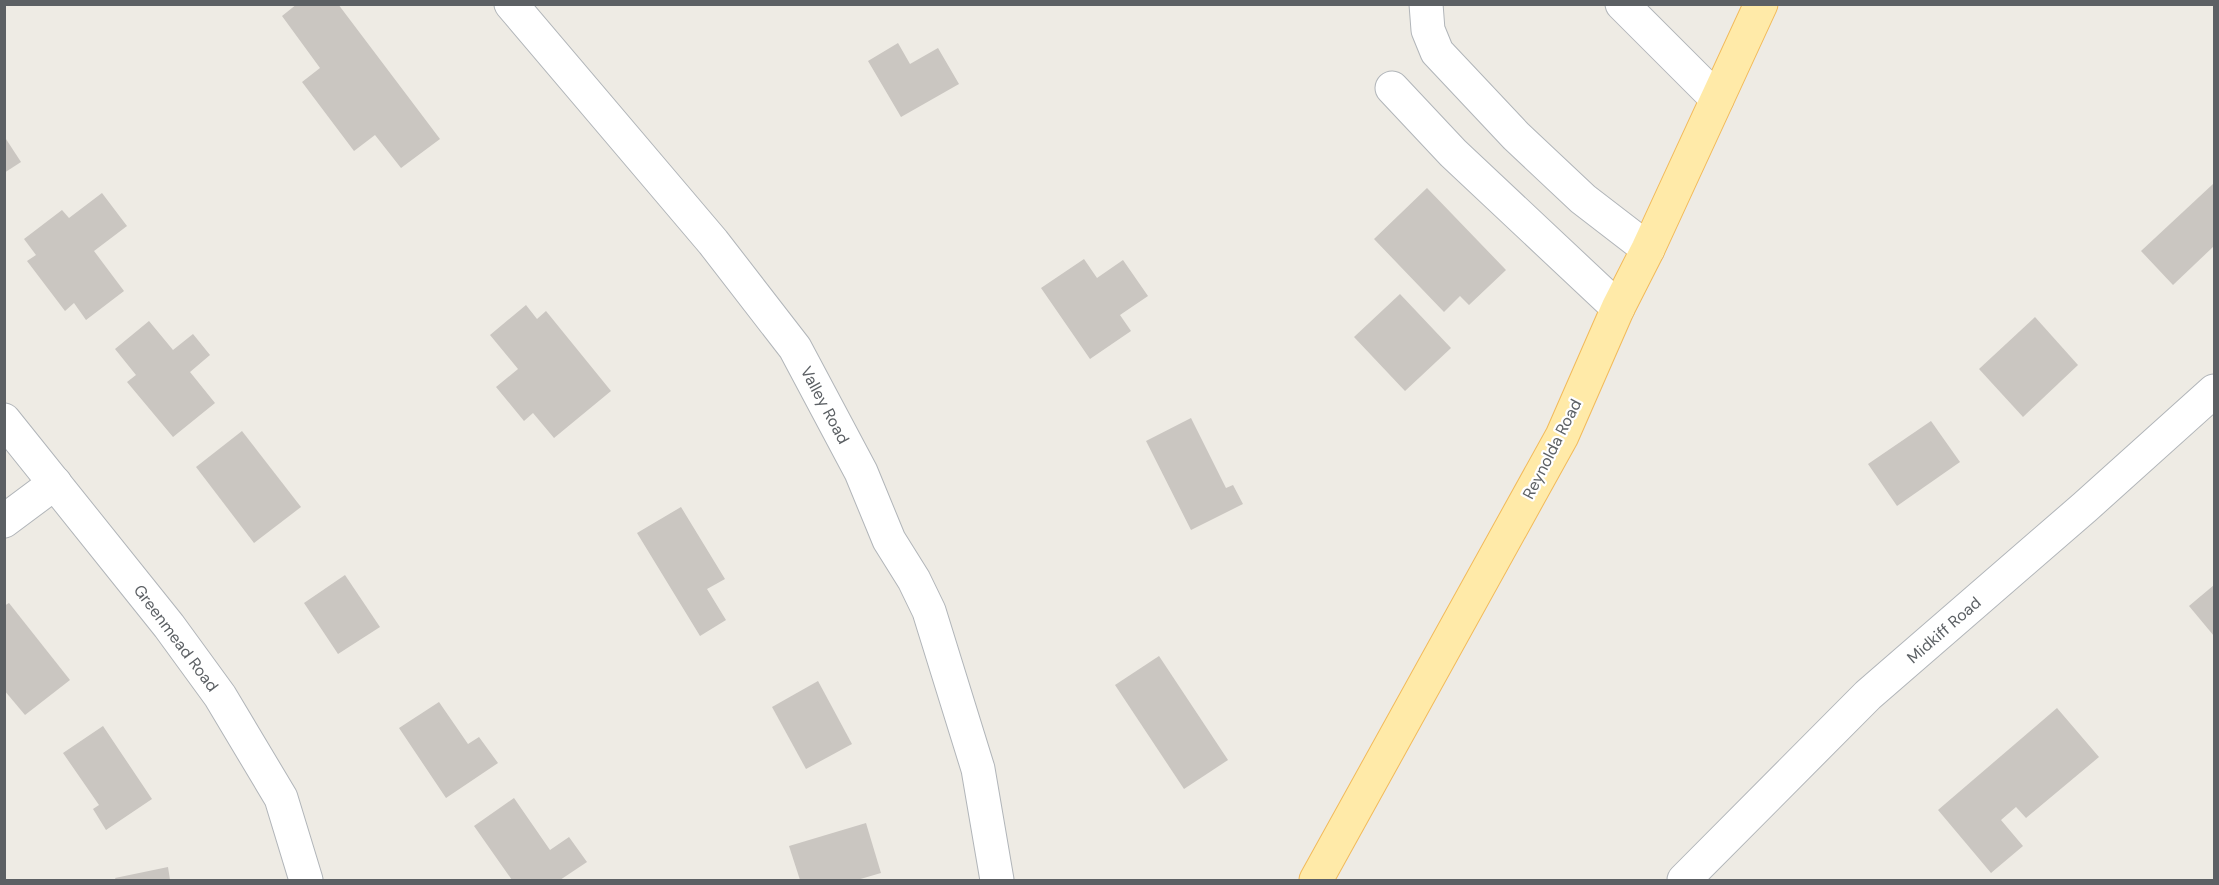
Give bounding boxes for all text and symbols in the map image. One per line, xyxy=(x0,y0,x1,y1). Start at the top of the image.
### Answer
street label: Valley Road xyxy=(796,363,854,447)
street label: Reynolda Road xyxy=(1518,396,1586,502)
street label: Greenmead Road xyxy=(129,580,223,696)
street label: Midkiff Road xyxy=(1903,592,1985,668)

